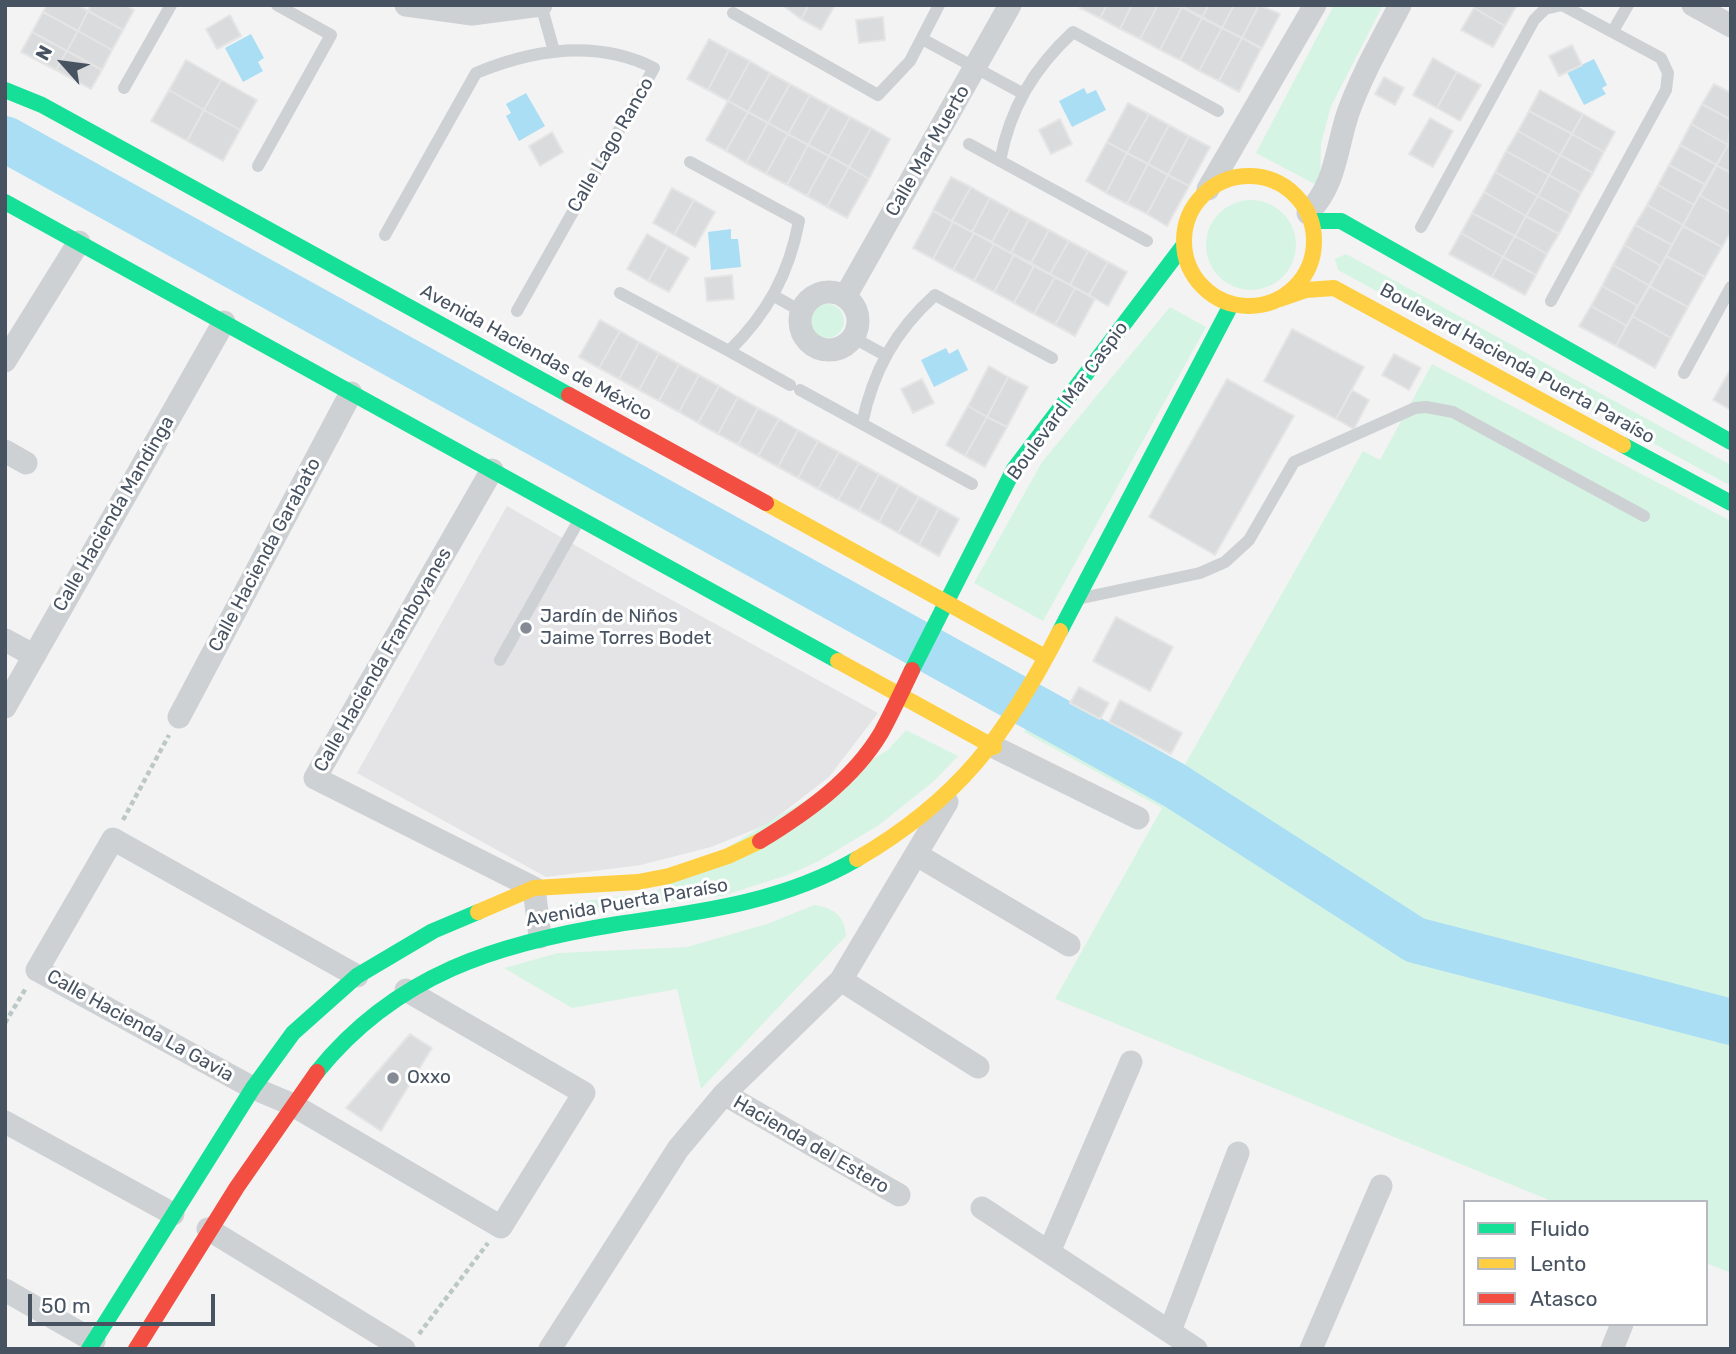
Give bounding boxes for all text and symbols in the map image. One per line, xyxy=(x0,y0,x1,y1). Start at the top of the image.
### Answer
north arrow xyxy=(28,28,98,98)
text: N xyxy=(31,41,57,64)
street label: Calle Lago Ranco xyxy=(563,74,659,216)
street label: Calle Mar Muerto xyxy=(881,81,975,221)
street label: Boulevard Hacienda Puerta Paraíso xyxy=(1376,279,1658,449)
street label: Avenida Haciendas de México xyxy=(416,280,656,426)
street label: Boulevard Mar Caspio xyxy=(1003,317,1133,485)
street label: Calle Hacienda Mandinga xyxy=(49,412,179,616)
street label: Calle Hacienda Garabato xyxy=(204,454,326,656)
street label: Calle Hacienda Framboyanes xyxy=(309,544,457,776)
place label: Jardín de Niños Jaime Torres Bodet xyxy=(540,606,711,650)
marker: Jardín de Niños Jaime Torres Bodet xyxy=(518,620,534,636)
street label: Avenida Puerta Paraíso xyxy=(524,874,730,932)
street label: Calle Hacienda La Gavia xyxy=(43,965,237,1087)
place label: Oxxo xyxy=(407,1067,451,1089)
marker: Oxxo xyxy=(385,1070,401,1086)
street label: Hacienda del Estero xyxy=(729,1091,893,1199)
legend xyxy=(1463,1200,1708,1326)
text: Fluido xyxy=(1530,1216,1590,1241)
text: Lento xyxy=(1530,1251,1586,1276)
scale bar xyxy=(32,1280,219,1324)
text: Atasco xyxy=(1530,1286,1598,1311)
text: 50 m xyxy=(41,1293,91,1318)

